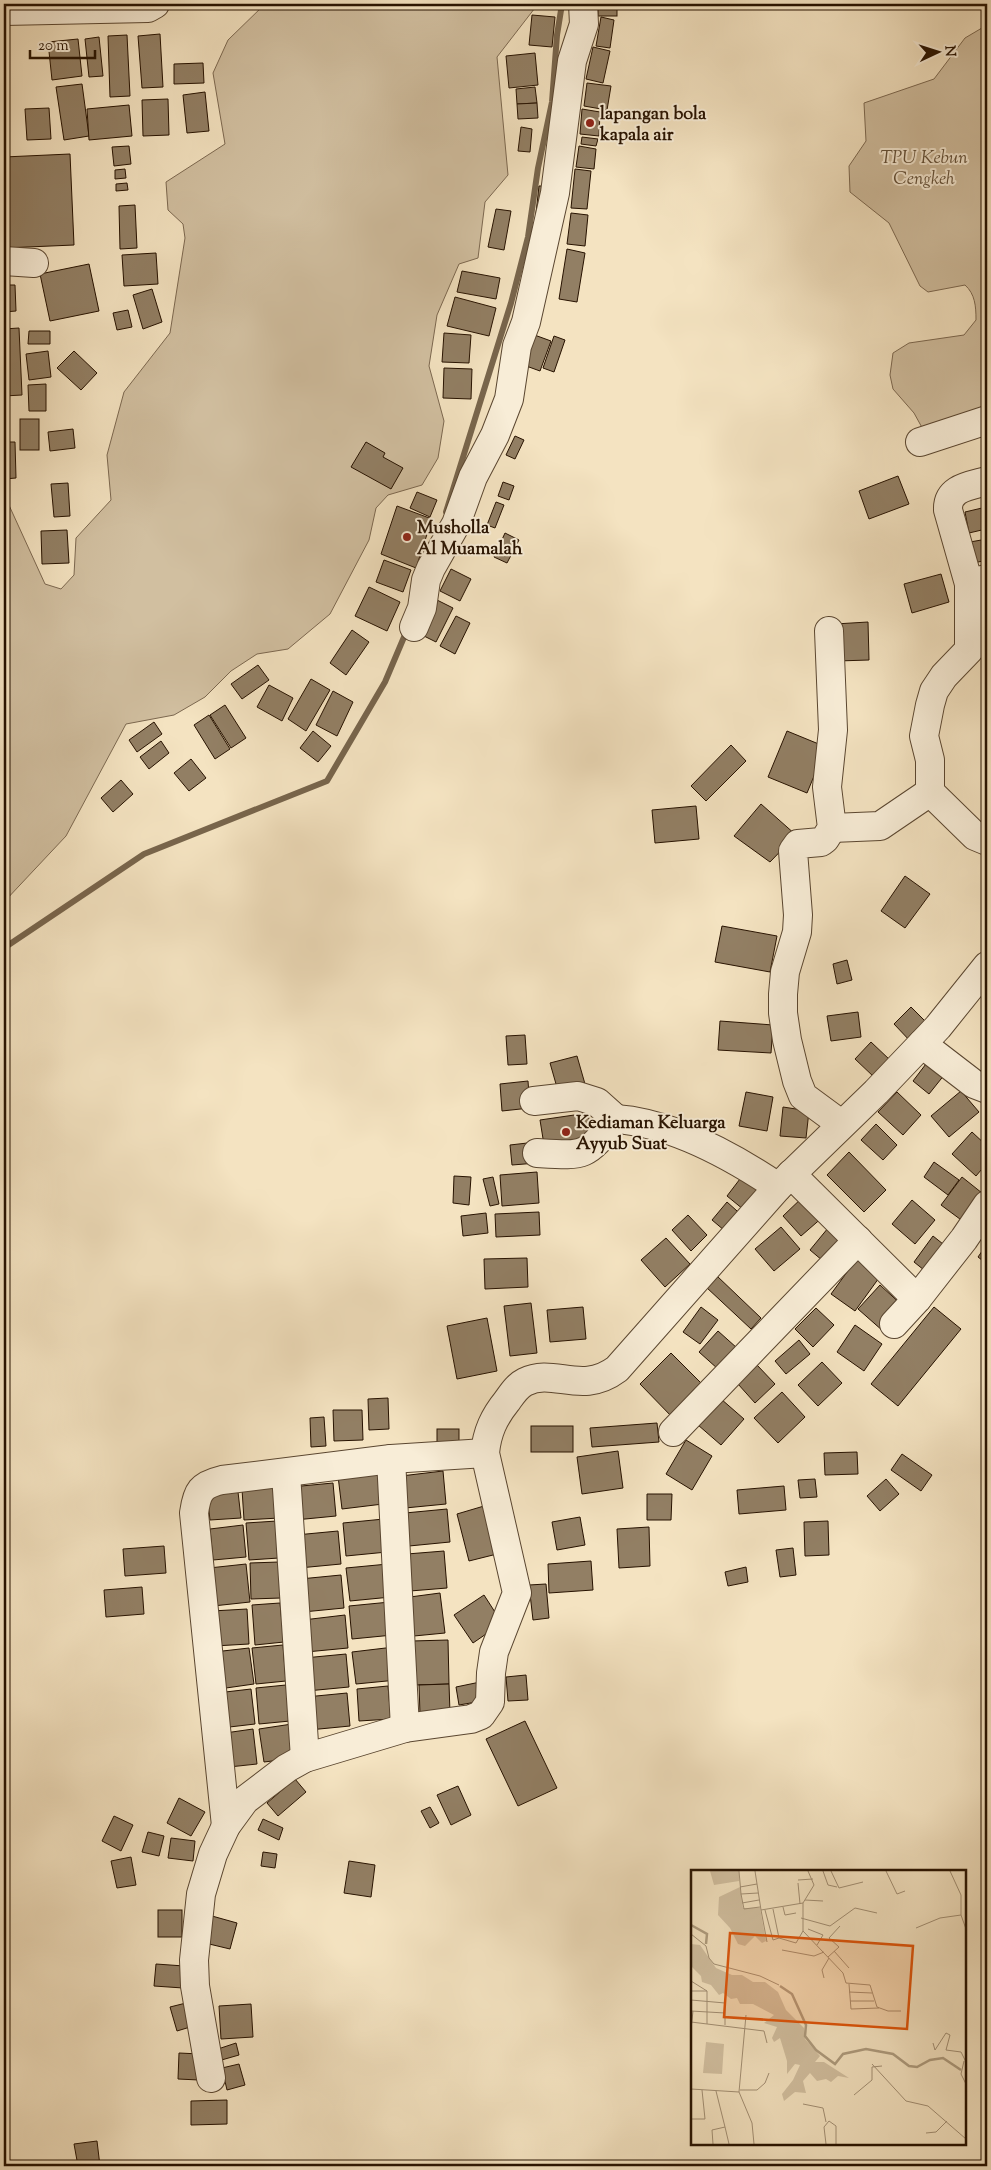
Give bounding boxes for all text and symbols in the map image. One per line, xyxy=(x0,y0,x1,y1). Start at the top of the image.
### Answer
scale bar xyxy=(30,28,95,60)
north arrow xyxy=(914,28,964,78)
text: 20 m xyxy=(38,36,69,57)
text: N xyxy=(939,45,959,58)
place label: lapangan bola kapala air xyxy=(599,102,707,149)
marker: lapangan bola kapala air xyxy=(584,117,596,129)
park label: TPU Kebun Cengkeh xyxy=(880,146,968,193)
place label: Musholla Al Muamalah xyxy=(417,516,523,563)
marker: Musholla Al Muamalah xyxy=(401,531,413,543)
place label: Kediaman Keluarga Ayyub Suat xyxy=(576,1111,726,1158)
marker: Kediaman Keluarga Ayyub Suat xyxy=(560,1126,572,1138)
inset map xyxy=(691,1870,966,2145)

